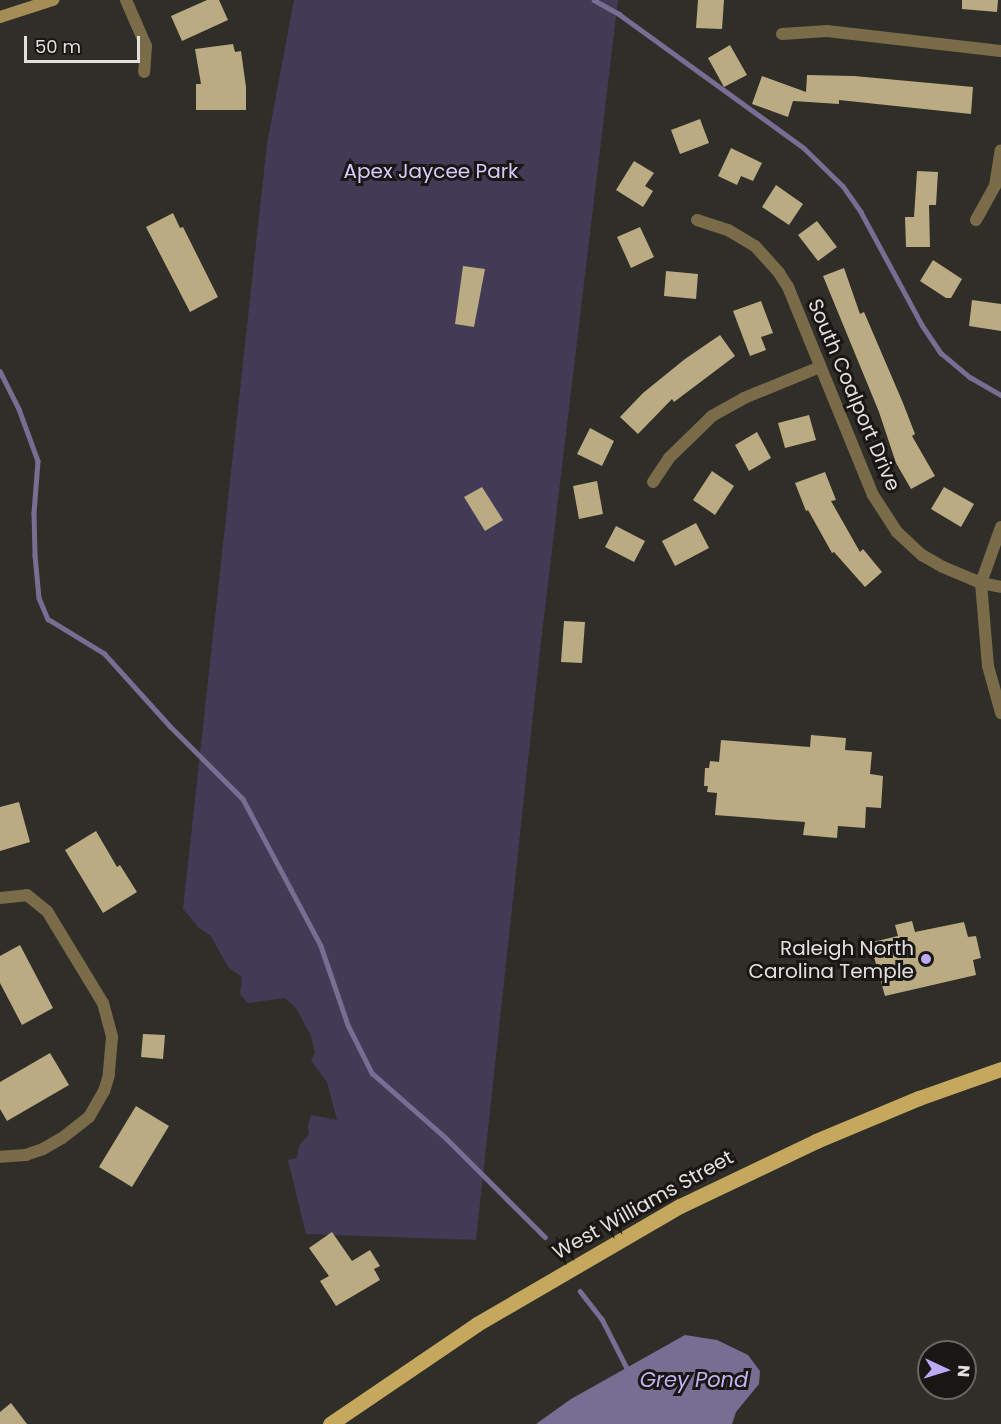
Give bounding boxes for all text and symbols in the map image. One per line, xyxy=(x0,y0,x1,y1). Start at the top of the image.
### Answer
scale bar xyxy=(27,24,142,62)
text: 50 m xyxy=(35,34,81,59)
park label: Apex Jaycee Park xyxy=(344,159,518,183)
street label: South Coalport Drive xyxy=(803,296,905,494)
place label: Raleigh North Carolina Temple xyxy=(749,936,914,983)
marker: Raleigh North Carolina Temple xyxy=(919,952,933,966)
street label: West Williams Street xyxy=(549,1145,737,1265)
north arrow xyxy=(917,1340,977,1400)
text: N xyxy=(952,1364,975,1378)
water label: Grey Pond xyxy=(640,1367,748,1393)

